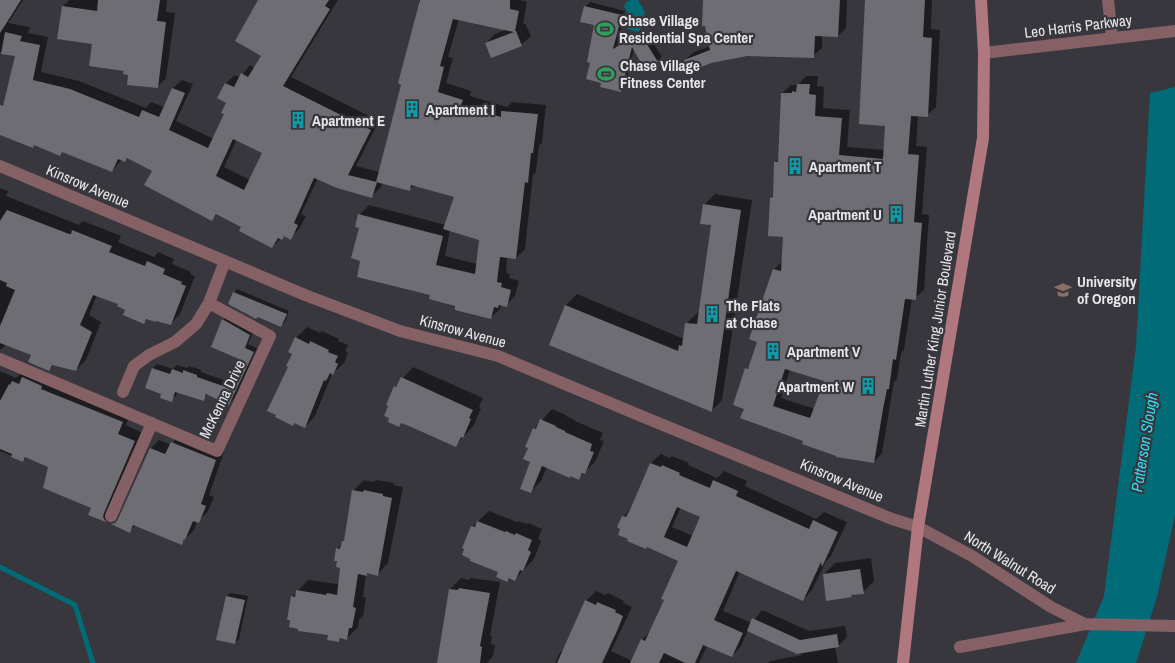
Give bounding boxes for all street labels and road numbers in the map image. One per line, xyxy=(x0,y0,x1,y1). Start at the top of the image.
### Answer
street label: Leo Harris Parkway xyxy=(1023,9,1134,43)
street label: Kinsrow Avenue xyxy=(43,159,133,213)
street label: Martin Luther King Junior Boulevard xyxy=(909,229,961,429)
street label: Kinsrow Avenue xyxy=(417,309,509,353)
street label: McKenna Drive xyxy=(194,356,250,442)
street label: Kinsrow Avenue xyxy=(797,453,887,507)
street label: North Walnut Road xyxy=(960,525,1060,599)

